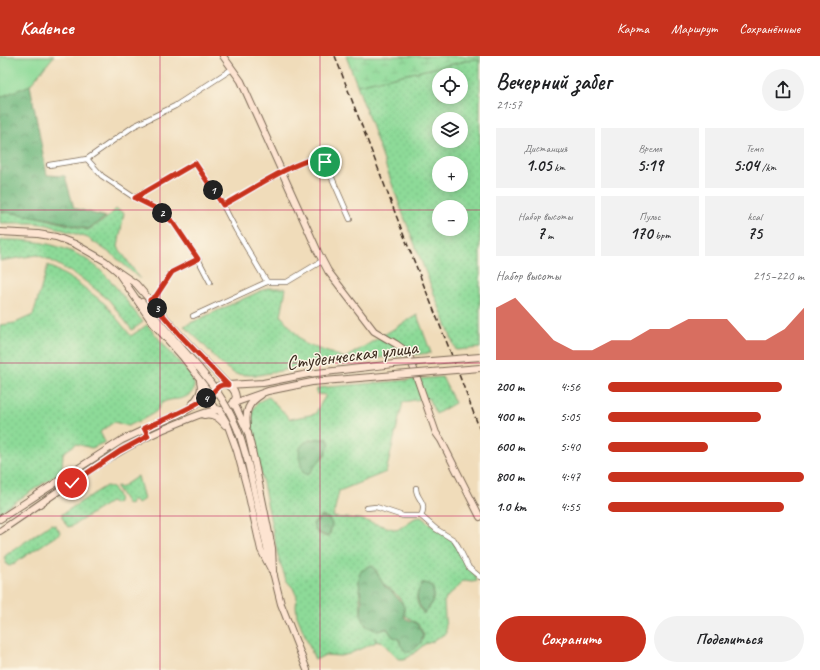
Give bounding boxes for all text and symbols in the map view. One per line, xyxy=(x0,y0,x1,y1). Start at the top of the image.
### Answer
text: Kadence xyxy=(20,16,74,40)
text: Карта xyxy=(617,20,649,37)
text: Маршрут xyxy=(671,20,717,37)
text: Сохранённые xyxy=(739,20,800,37)
map controls xyxy=(432,68,468,236)
button: locate xyxy=(432,68,468,104)
text: Вечерний забег xyxy=(496,68,611,96)
button: share xyxy=(762,69,804,111)
text: 21:57 xyxy=(496,97,522,113)
button: layers xyxy=(432,112,468,148)
text: Дистанция xyxy=(523,141,567,155)
text: Время xyxy=(638,141,662,155)
text: Темп xyxy=(746,141,764,155)
pin xyxy=(308,145,342,179)
icon: arrive xyxy=(314,151,336,173)
text: 1.05 xyxy=(526,155,552,176)
text: 5:19 xyxy=(637,155,663,176)
text: 5:04 xyxy=(733,155,759,176)
button: + xyxy=(432,156,468,192)
text: km xyxy=(552,160,565,174)
text: /km xyxy=(759,160,776,174)
pin: 1 xyxy=(203,180,223,200)
text: 1 xyxy=(211,183,215,197)
button: − xyxy=(432,200,468,236)
pin: 2 xyxy=(152,203,172,223)
text: 2 xyxy=(160,206,164,220)
text: Набор высоты xyxy=(518,209,573,223)
text: Пульс xyxy=(639,209,661,223)
text: kcal xyxy=(747,209,762,223)
text: 7 xyxy=(537,223,545,244)
text: 170 xyxy=(630,223,653,244)
text: 75 xyxy=(747,223,762,244)
text: m xyxy=(545,228,554,242)
text: bpm xyxy=(653,228,670,242)
text: Набор высоты xyxy=(496,268,561,284)
text: 215–220 m xyxy=(753,268,804,284)
pin: 3 xyxy=(147,298,167,318)
text: 3 xyxy=(155,301,159,315)
street label: Студенческая улица xyxy=(285,334,421,375)
text: 200 m xyxy=(496,379,524,395)
text: 4:56 xyxy=(560,379,580,395)
pin: 4 xyxy=(196,388,216,408)
text: 4 xyxy=(204,391,208,405)
text: 400 m xyxy=(496,409,524,425)
text: 5:05 xyxy=(560,409,580,425)
text: 600 m xyxy=(496,439,524,455)
text: 5:40 xyxy=(560,439,580,455)
pin xyxy=(55,466,89,500)
text: 800 m xyxy=(496,469,524,485)
text: 4:47 xyxy=(560,469,580,485)
icon: check xyxy=(61,472,83,494)
text: 1.0 km xyxy=(496,499,526,515)
text: 4:55 xyxy=(560,499,580,515)
button: Сохранить xyxy=(496,616,646,662)
button: Поделиться xyxy=(654,616,804,662)

